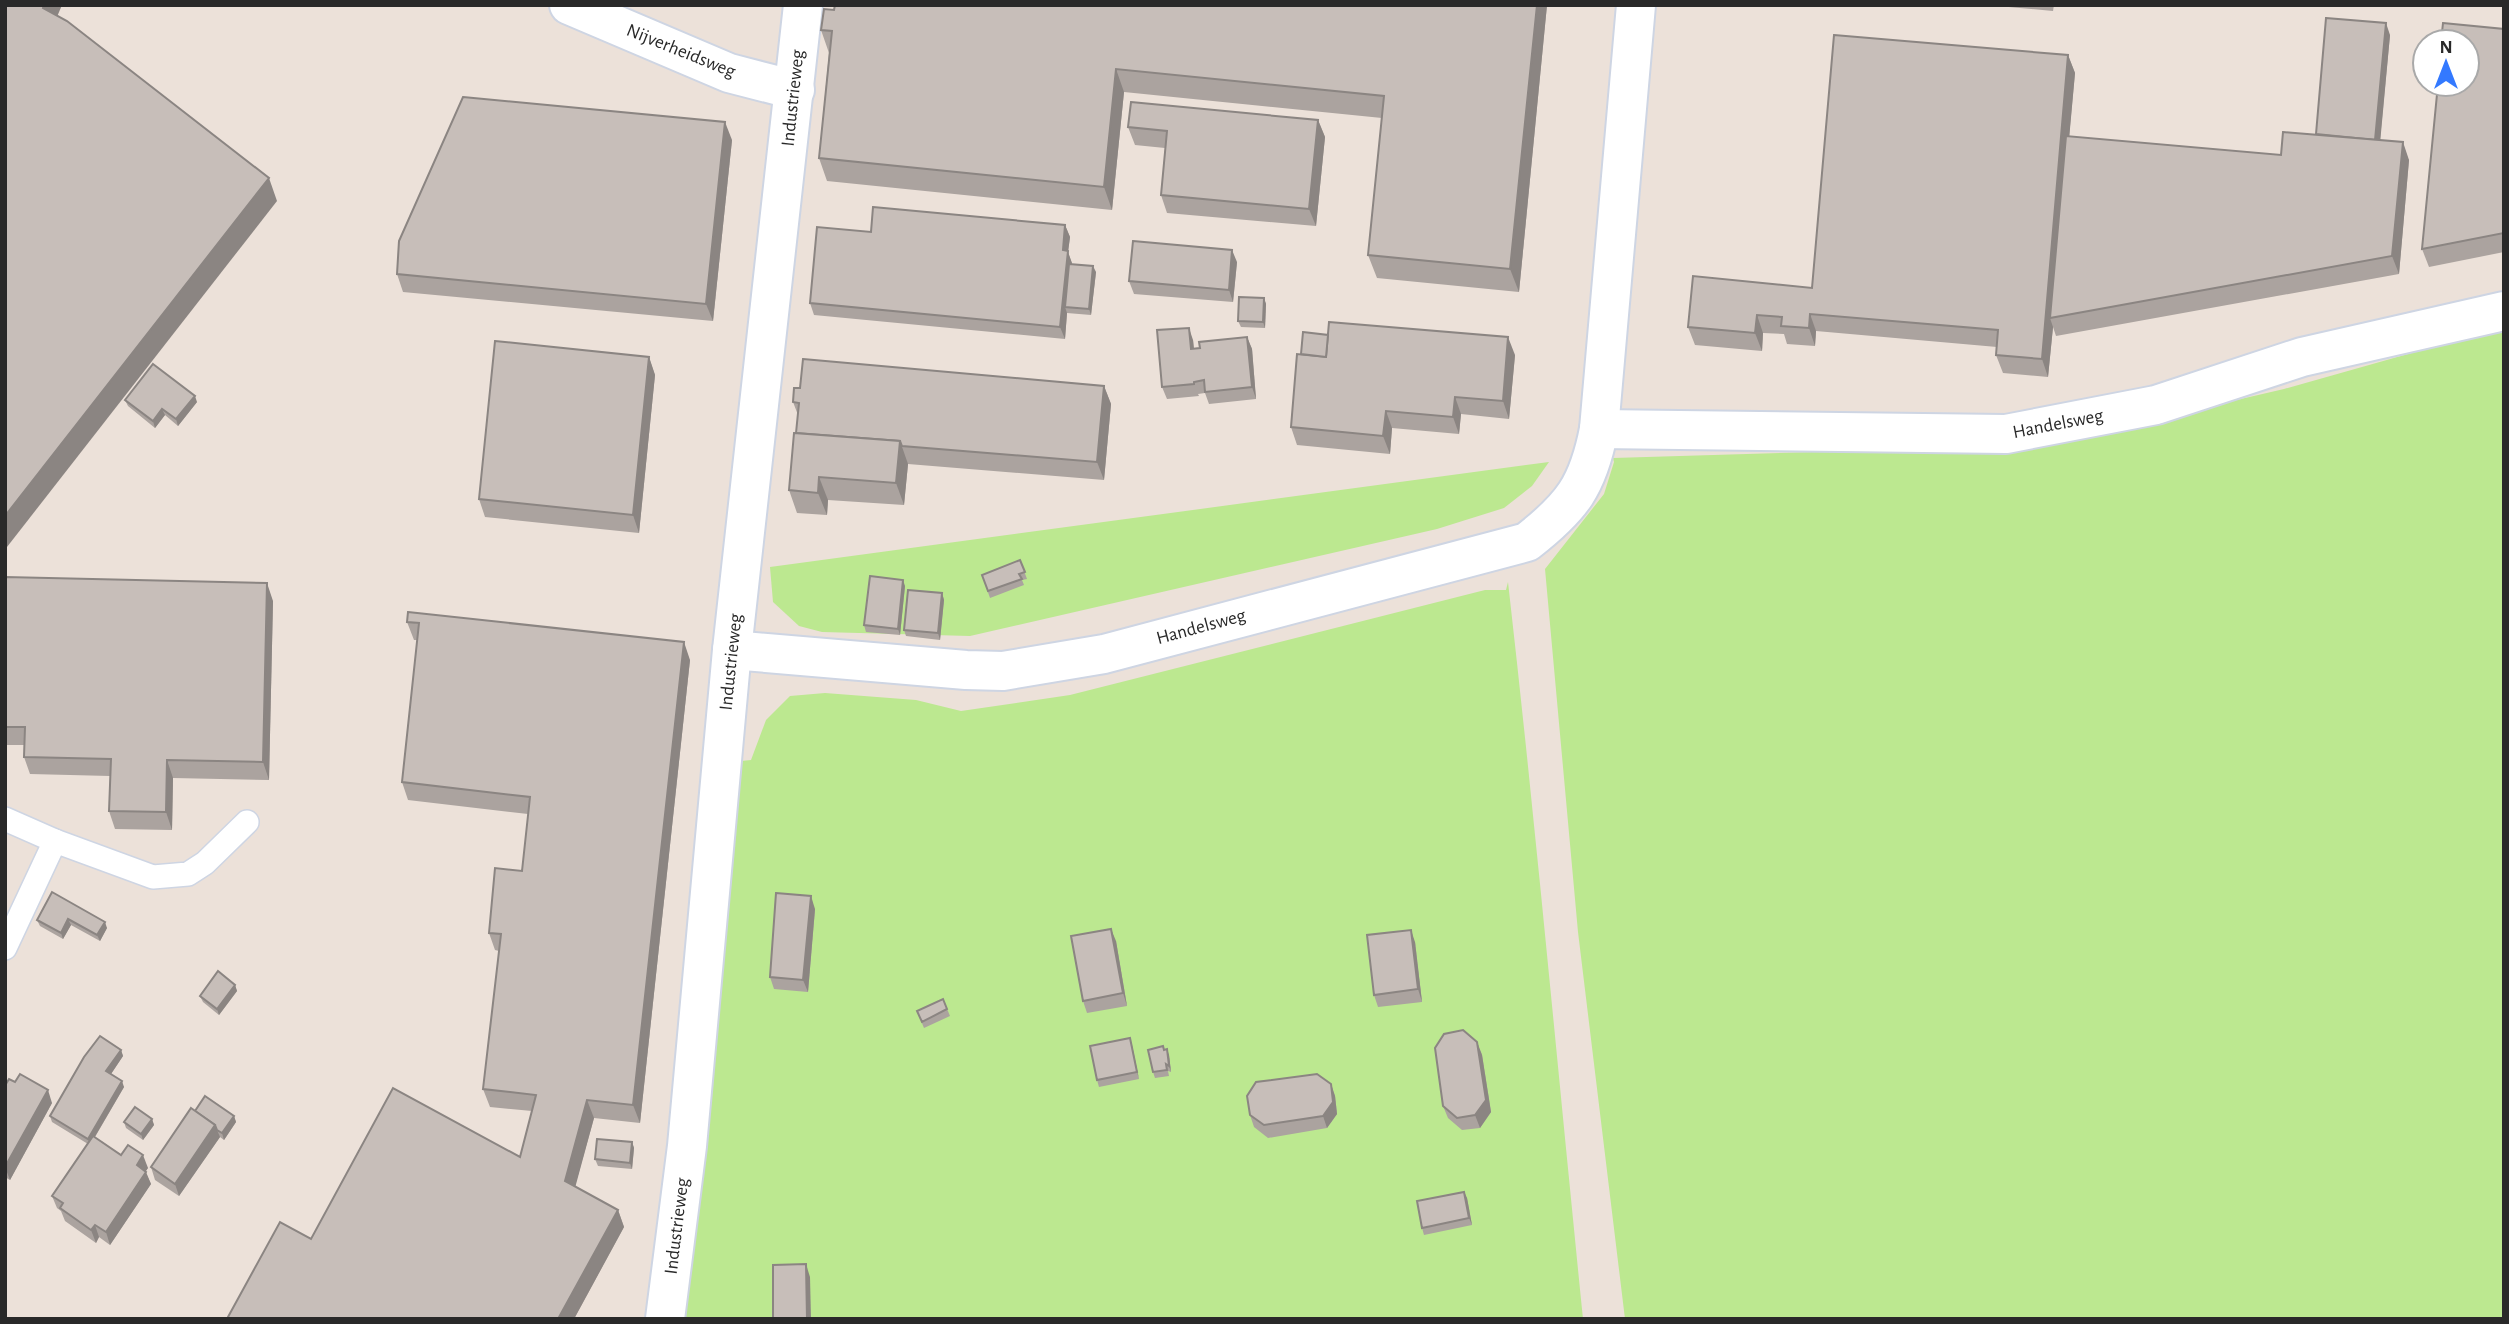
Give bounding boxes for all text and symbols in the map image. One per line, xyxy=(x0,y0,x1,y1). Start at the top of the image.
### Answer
street label: Nijverheidsweg xyxy=(624,21,739,82)
north arrow xyxy=(2411,28,2481,98)
text: N xyxy=(2439,38,2453,57)
street label: Industrieweg xyxy=(778,48,808,147)
street label: Handelsweg xyxy=(2011,406,2106,442)
street label: Handelsweg xyxy=(1154,606,1248,648)
street label: Industrieweg xyxy=(716,612,746,711)
street label: Industrieweg xyxy=(662,1176,692,1275)

